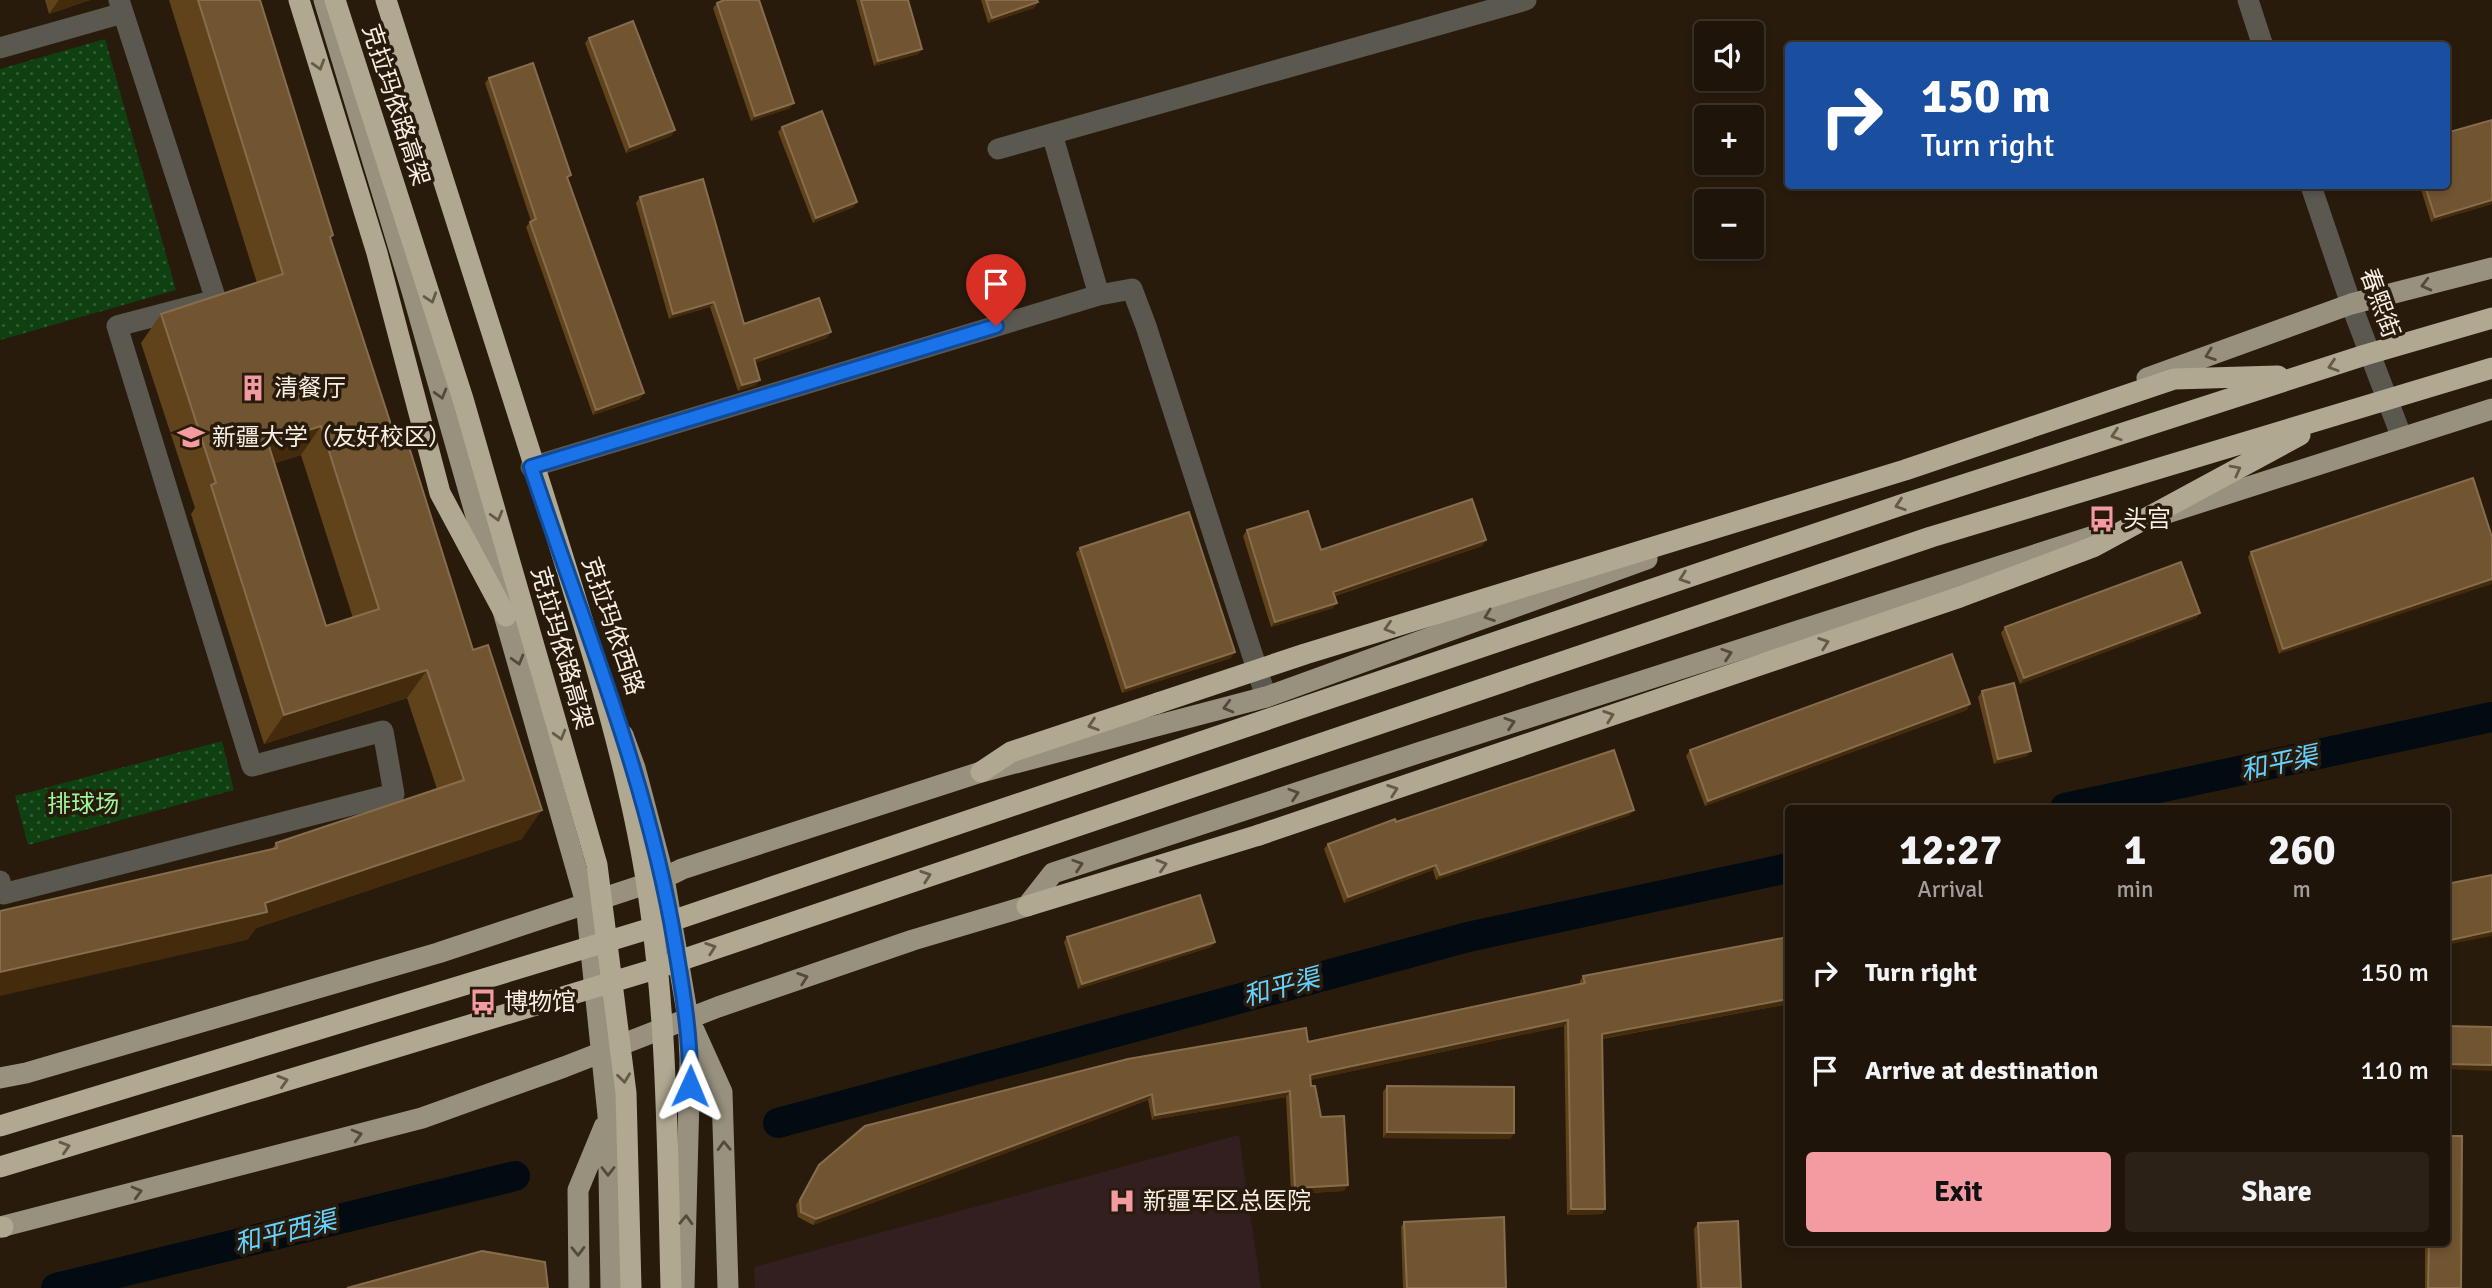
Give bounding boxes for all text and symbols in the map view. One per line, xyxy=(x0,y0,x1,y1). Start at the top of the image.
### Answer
street label: 克拉玛依路高架 xyxy=(356,20,436,190)
map controls xyxy=(1694,21,1764,259)
button: sound xyxy=(1694,21,1764,91)
one-way arrow xyxy=(310,59,325,71)
text: 150 m xyxy=(1921,66,2051,126)
icon: right xyxy=(1806,70,1897,161)
button: + xyxy=(1694,105,1764,175)
text: Turn right xyxy=(1921,126,2054,165)
button: − xyxy=(1694,189,1764,259)
pin xyxy=(966,254,1026,326)
street label: 春熙街 xyxy=(2354,264,2406,342)
icon: arrive xyxy=(977,265,1015,303)
one-way arrow xyxy=(2420,277,2432,291)
one-way arrow xyxy=(422,292,437,304)
one-way arrow xyxy=(2204,347,2216,361)
one-way arrow xyxy=(2327,357,2339,372)
building icon: 清餐厅 xyxy=(238,373,268,403)
place label: 清餐厅 xyxy=(274,373,346,403)
one-way arrow xyxy=(433,388,448,400)
school or university icon: 新疆大学（友好校区） xyxy=(176,422,206,452)
place label: 新疆大学（友好校区） xyxy=(212,422,452,452)
one-way arrow xyxy=(2110,427,2122,442)
one-way arrow xyxy=(2229,465,2241,478)
one-way arrow xyxy=(1894,497,1906,511)
bus stop icon: 头宫 xyxy=(2087,504,2117,534)
place label: 头宫 xyxy=(2123,504,2171,534)
one-way arrow xyxy=(488,510,503,522)
street label: 克拉玛依西路 xyxy=(575,553,651,699)
street label: 克拉玛依路高架 xyxy=(524,563,600,733)
one-way arrow xyxy=(1678,570,1691,584)
one-way arrow xyxy=(1483,608,1495,622)
one-way arrow xyxy=(1384,620,1396,635)
one-way arrow xyxy=(1817,637,1830,651)
one-way arrow xyxy=(1720,648,1733,662)
one-way arrow xyxy=(510,654,524,666)
one-way arrow xyxy=(1222,699,1234,713)
one-way arrow xyxy=(1602,710,1614,725)
one-way arrow xyxy=(1087,717,1100,731)
one-way arrow xyxy=(1504,717,1516,732)
one-way arrow xyxy=(551,728,566,740)
water label: 和平渠 xyxy=(2238,739,2325,788)
one-way arrow xyxy=(1387,784,1399,798)
one-way arrow xyxy=(1287,788,1300,802)
park label: 排球场 xyxy=(47,789,119,819)
text: 12:27 xyxy=(1899,825,2002,876)
text: 1 xyxy=(2124,825,2146,876)
text: 260 xyxy=(2268,825,2336,876)
one-way arrow xyxy=(1156,858,1168,873)
one-way arrow xyxy=(1071,859,1084,873)
one-way arrow xyxy=(920,869,932,884)
text: Arrival xyxy=(1918,875,1984,904)
text: min xyxy=(2116,875,2154,904)
text: m xyxy=(2293,875,2311,904)
one-way arrow xyxy=(704,942,716,956)
icon: right xyxy=(1806,954,1844,992)
text: Turn right xyxy=(1865,957,1977,989)
text: 150 m xyxy=(2360,957,2429,989)
water label: 和平渠 xyxy=(1239,961,1327,1014)
one-way arrow xyxy=(796,972,808,986)
bus stop icon: 博物馆 xyxy=(468,987,498,1017)
place label: 博物馆 xyxy=(504,987,576,1017)
position arrow xyxy=(653,1049,727,1123)
icon: arrive xyxy=(1806,1052,1844,1090)
text: Arrive at destination xyxy=(1865,1055,2098,1087)
text: 110 m xyxy=(2360,1055,2429,1087)
one-way arrow xyxy=(616,1072,631,1083)
one-way arrow xyxy=(277,1075,289,1090)
one-way arrow xyxy=(351,1129,363,1143)
one-way arrow xyxy=(59,1141,71,1156)
one-way arrow xyxy=(716,1141,731,1152)
button: Exit xyxy=(1806,1152,2111,1232)
button: Share xyxy=(2125,1152,2429,1232)
one-way arrow xyxy=(600,1166,616,1177)
one-way arrow xyxy=(131,1186,143,1200)
hospital icon: 新疆军区总医院 xyxy=(1107,1186,1137,1216)
place label: 新疆军区总医院 xyxy=(1143,1186,1311,1216)
water label: 和平西渠 xyxy=(231,1204,343,1261)
one-way arrow xyxy=(678,1214,693,1225)
one-way arrow xyxy=(570,1246,586,1256)

